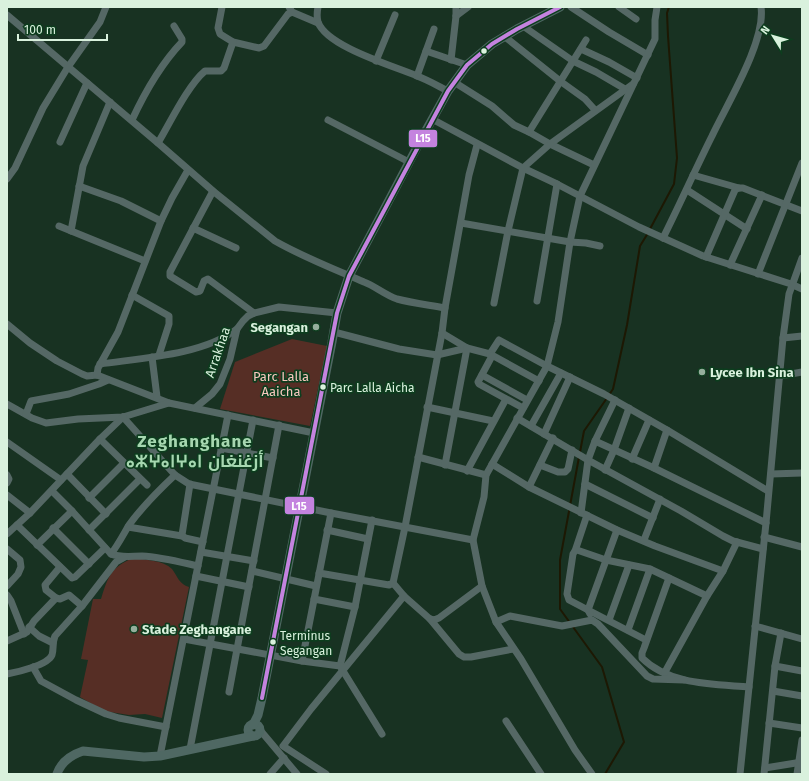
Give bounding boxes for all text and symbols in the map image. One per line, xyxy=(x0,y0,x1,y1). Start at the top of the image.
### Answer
scale bar xyxy=(18,16,107,42)
north arrow xyxy=(753,16,793,56)
text: 100 m xyxy=(24,23,56,37)
text: N xyxy=(758,23,773,37)
unlabelled marker xyxy=(479,46,489,56)
line badge: L15 xyxy=(408,129,438,148)
text: L15 xyxy=(415,132,431,145)
place label: Segangan xyxy=(250,320,308,335)
marker: Segangan xyxy=(311,322,321,332)
street label: Arrakhaa xyxy=(202,325,233,379)
place label: Lycee Ibn Sina xyxy=(710,365,794,380)
marker: Lycee Ibn Sina xyxy=(697,367,707,377)
park label: Parc Lalla Aaicha xyxy=(253,369,309,399)
place label: Parc Lalla Aicha xyxy=(330,381,415,395)
marker: Parc Lalla Aicha xyxy=(318,382,328,392)
district label: Zeghanghane ⴰⵣⵖⴰⵏⵖⴰⵏ أزغنغان xyxy=(126,431,264,472)
line badge: L15 xyxy=(284,496,315,515)
text: L15 xyxy=(291,500,307,513)
place label: Stade Zeghangane xyxy=(142,622,251,637)
marker: Stade Zeghangane xyxy=(129,624,139,634)
place label: Terminus Segangan xyxy=(280,629,332,658)
marker: Terminus Segangan xyxy=(268,637,278,647)

